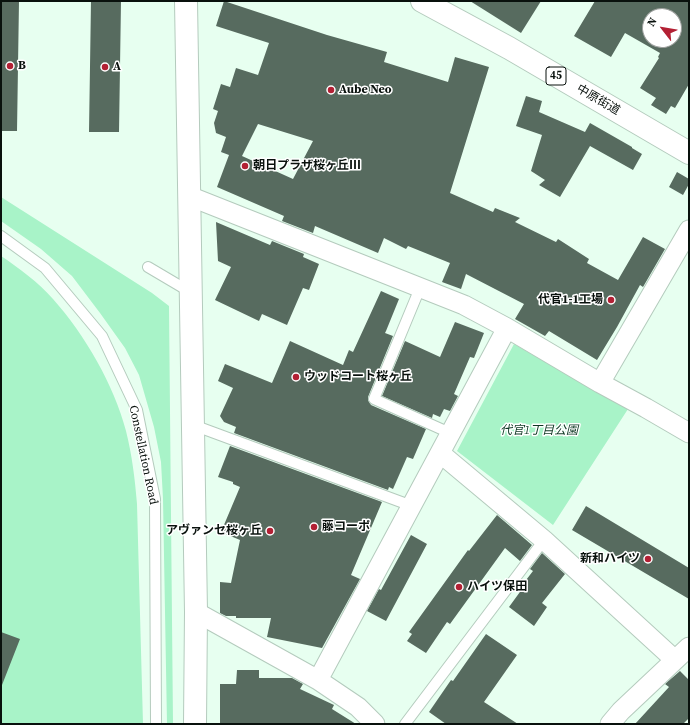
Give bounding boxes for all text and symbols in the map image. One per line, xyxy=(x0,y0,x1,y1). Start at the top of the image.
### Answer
north arrow xyxy=(642,8,682,48)
text: N xyxy=(644,15,661,29)
place label: B xyxy=(18,59,26,73)
place label: A xyxy=(113,60,121,74)
marker: B xyxy=(5,61,15,71)
marker: A xyxy=(100,62,110,72)
road number: 45 xyxy=(546,67,566,85)
street label: 中原街道 xyxy=(574,82,622,118)
place label: Aube Neo xyxy=(339,83,391,97)
marker: Aube Neo xyxy=(326,85,336,95)
place label: 朝日プラザ桜ヶ丘Ⅲ xyxy=(253,159,361,173)
marker: 朝日プラザ桜ヶ丘Ⅲ xyxy=(240,161,250,171)
place label: 代官1-1工場 xyxy=(538,293,603,307)
marker: 代官1-1工場 xyxy=(606,295,616,305)
place label: ウッドコート桜ヶ丘 xyxy=(304,370,412,384)
marker: ウッドコート桜ヶ丘 xyxy=(291,372,301,382)
street label: Constellation Road xyxy=(125,404,161,506)
park label: 代官1丁目公園 xyxy=(500,424,578,438)
place label: 藤コーポ xyxy=(322,520,370,534)
marker: 藤コーポ xyxy=(309,522,319,532)
place label: アヴァンセ桜ヶ丘 xyxy=(166,524,262,538)
marker: アヴァンセ桜ヶ丘 xyxy=(265,526,275,536)
place label: 新和ハイツ xyxy=(580,552,640,566)
marker: 新和ハイツ xyxy=(643,554,653,564)
place label: ハイツ保田 xyxy=(467,580,527,594)
marker: ハイツ保田 xyxy=(454,582,464,592)

